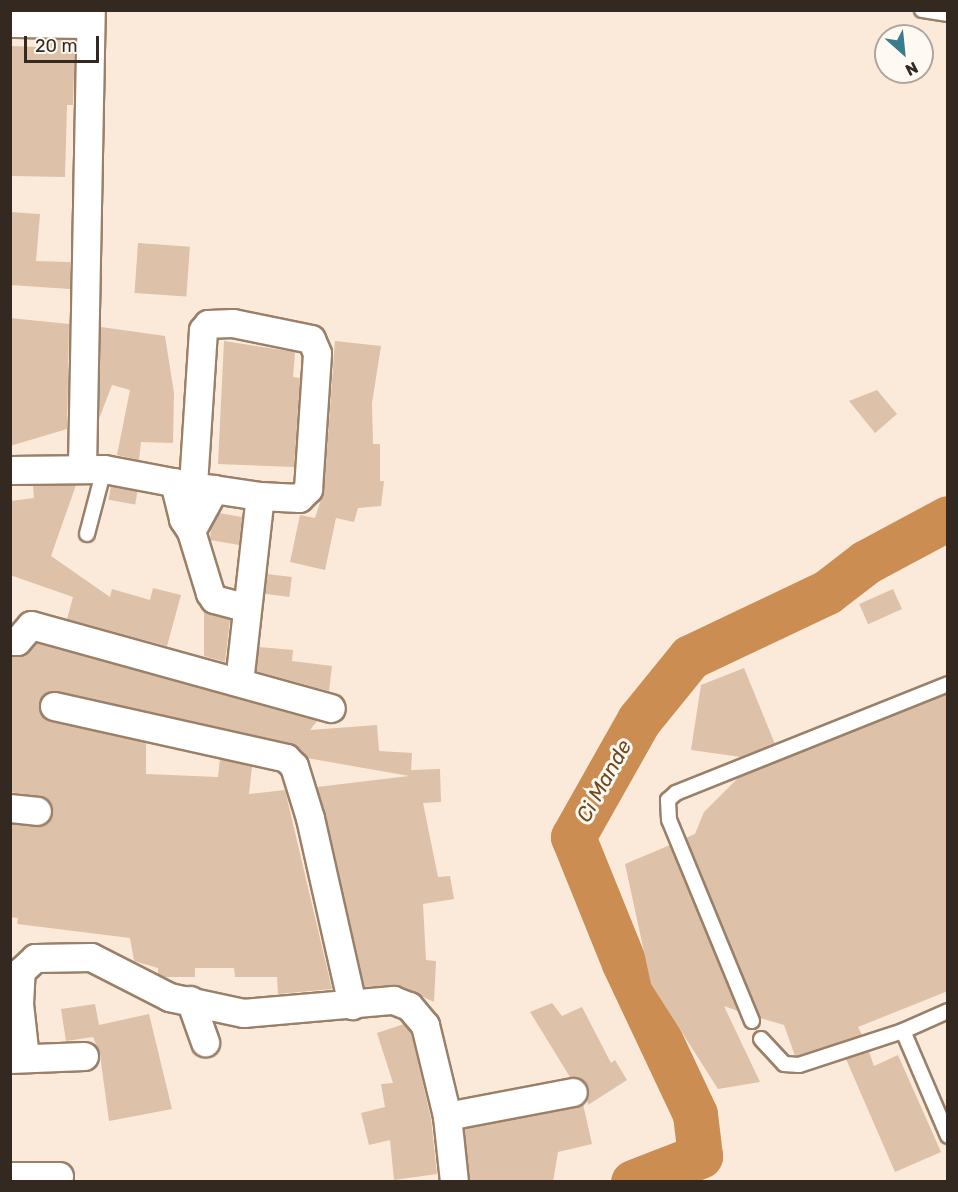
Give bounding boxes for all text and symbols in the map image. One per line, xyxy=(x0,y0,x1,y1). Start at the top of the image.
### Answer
scale bar xyxy=(27,24,102,62)
north arrow xyxy=(874,24,934,84)
text: 20 m xyxy=(35,35,77,57)
text: N xyxy=(902,58,921,80)
water label: Ci Mande xyxy=(571,735,637,827)

